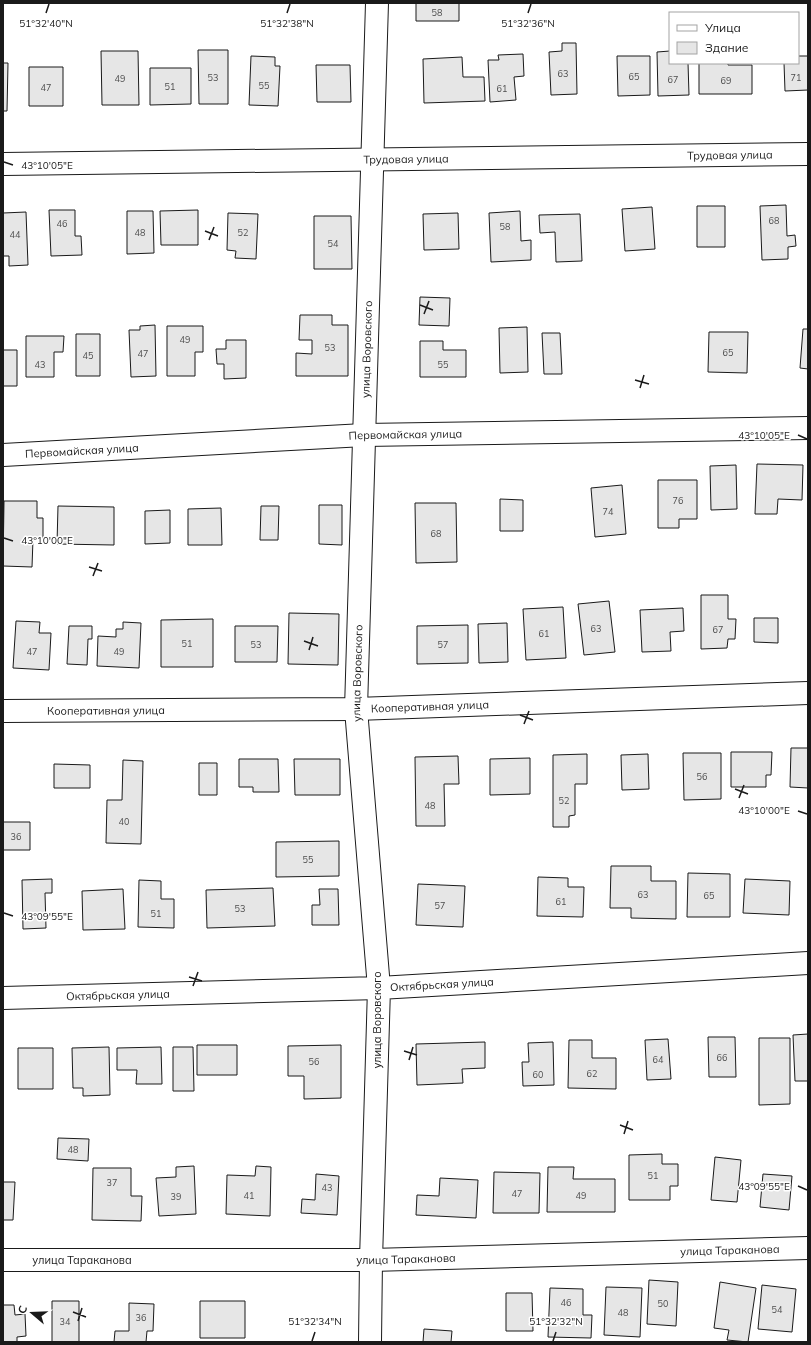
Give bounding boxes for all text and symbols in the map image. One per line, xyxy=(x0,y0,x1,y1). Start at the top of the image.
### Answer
house number: 58 xyxy=(432,7,442,18)
legend xyxy=(669,12,799,64)
text: 51°32'40"N xyxy=(19,17,73,30)
text: 51°32'38"N xyxy=(260,17,314,30)
text: 51°32'36"N xyxy=(501,17,555,30)
text: Улица xyxy=(704,20,741,35)
text: Здание xyxy=(705,40,749,55)
house number: 63 xyxy=(558,68,568,79)
house number: 65 xyxy=(629,71,640,82)
house number: 53 xyxy=(208,72,218,83)
house number: 71 xyxy=(791,72,801,83)
house number: 49 xyxy=(115,73,125,84)
house number: 67 xyxy=(668,74,678,85)
house number: 69 xyxy=(721,75,731,86)
house number: 55 xyxy=(259,80,270,91)
house number: 51 xyxy=(165,81,175,92)
house number: 47 xyxy=(41,82,51,93)
house number: 61 xyxy=(497,83,507,94)
street label: Трудовая улица xyxy=(687,147,773,162)
street label: Трудовая улица xyxy=(363,151,449,167)
text: 43°10'05"E xyxy=(21,159,73,172)
house number: 68 xyxy=(769,215,779,226)
house number: 46 xyxy=(57,218,67,229)
house number: 58 xyxy=(500,221,510,232)
house number: 48 xyxy=(135,227,145,238)
house number: 52 xyxy=(238,227,248,238)
house number: 44 xyxy=(10,229,21,240)
house number: 54 xyxy=(328,238,339,249)
street label: улица Воровского xyxy=(358,300,375,398)
house number: 49 xyxy=(180,334,190,345)
house number: 53 xyxy=(325,342,335,353)
house number: 65 xyxy=(723,347,734,358)
house number: 47 xyxy=(138,348,148,359)
house number: 45 xyxy=(83,350,94,361)
house number: 43 xyxy=(35,359,45,370)
house number: 55 xyxy=(438,359,449,370)
street label: Первомайская улица xyxy=(348,426,462,443)
text: 43°10'05"E xyxy=(738,429,790,442)
street label: Первомайская улица xyxy=(25,440,139,461)
house number: 76 xyxy=(673,495,683,506)
house number: 74 xyxy=(603,506,614,517)
house number: 68 xyxy=(431,528,441,539)
text: 43°10'00"E xyxy=(21,534,73,547)
house number: 63 xyxy=(591,623,601,634)
street label: улица Воровского xyxy=(349,624,366,722)
house number: 67 xyxy=(713,624,723,635)
house number: 61 xyxy=(539,628,549,639)
house number: 51 xyxy=(182,638,192,649)
house number: 53 xyxy=(251,639,261,650)
house number: 57 xyxy=(438,639,448,650)
house number: 47 xyxy=(27,646,37,657)
house number: 49 xyxy=(114,646,124,657)
street label: Кооперативная улица xyxy=(371,697,489,715)
street label: Кооперативная улица xyxy=(47,703,165,718)
house number: 56 xyxy=(697,771,707,782)
house number: 52 xyxy=(559,795,569,806)
house number: 48 xyxy=(425,800,435,811)
text: 43°10'00"E xyxy=(738,804,790,817)
house number: 40 xyxy=(119,816,129,827)
house number: 36 xyxy=(11,831,21,842)
house number: 55 xyxy=(303,854,314,865)
house number: 63 xyxy=(638,889,648,900)
house number: 65 xyxy=(704,890,715,901)
house number: 61 xyxy=(556,896,566,907)
house number: 57 xyxy=(435,900,445,911)
house number: 53 xyxy=(235,903,245,914)
house number: 51 xyxy=(151,908,161,919)
text: 43°09'55"E xyxy=(21,910,73,923)
street label: улица Воровского xyxy=(370,971,384,1069)
street label: Октябрьская улица xyxy=(390,974,494,994)
street label: Октябрьская улица xyxy=(66,987,170,1003)
house number: 66 xyxy=(717,1052,727,1063)
house number: 64 xyxy=(653,1054,664,1065)
house number: 56 xyxy=(309,1056,319,1067)
house number: 62 xyxy=(587,1068,597,1079)
house number: 60 xyxy=(533,1069,543,1080)
house number: 48 xyxy=(68,1144,78,1155)
house number: 51 xyxy=(648,1170,658,1181)
house number: 37 xyxy=(107,1177,117,1188)
text: 43°09'55"E xyxy=(738,1180,790,1193)
house number: 43 xyxy=(322,1182,332,1193)
house number: 47 xyxy=(512,1188,522,1199)
house number: 41 xyxy=(244,1190,254,1201)
house number: 49 xyxy=(576,1190,586,1201)
house number: 39 xyxy=(171,1191,181,1202)
street label: улица Тараканова xyxy=(680,1242,780,1259)
street label: улица Тараканова xyxy=(356,1251,456,1267)
street label: улица Тараканова xyxy=(32,1253,132,1267)
north arrow xyxy=(12,1293,52,1333)
house number: 46 xyxy=(561,1297,571,1308)
house number: 50 xyxy=(658,1298,668,1309)
text: С xyxy=(15,1303,31,1316)
house number: 54 xyxy=(772,1304,783,1315)
house number: 48 xyxy=(618,1307,628,1318)
house number: 36 xyxy=(136,1312,146,1323)
text: 51°32'34"N xyxy=(288,1315,342,1328)
text: 51°32'32"N xyxy=(529,1315,583,1328)
house number: 34 xyxy=(60,1316,71,1327)

